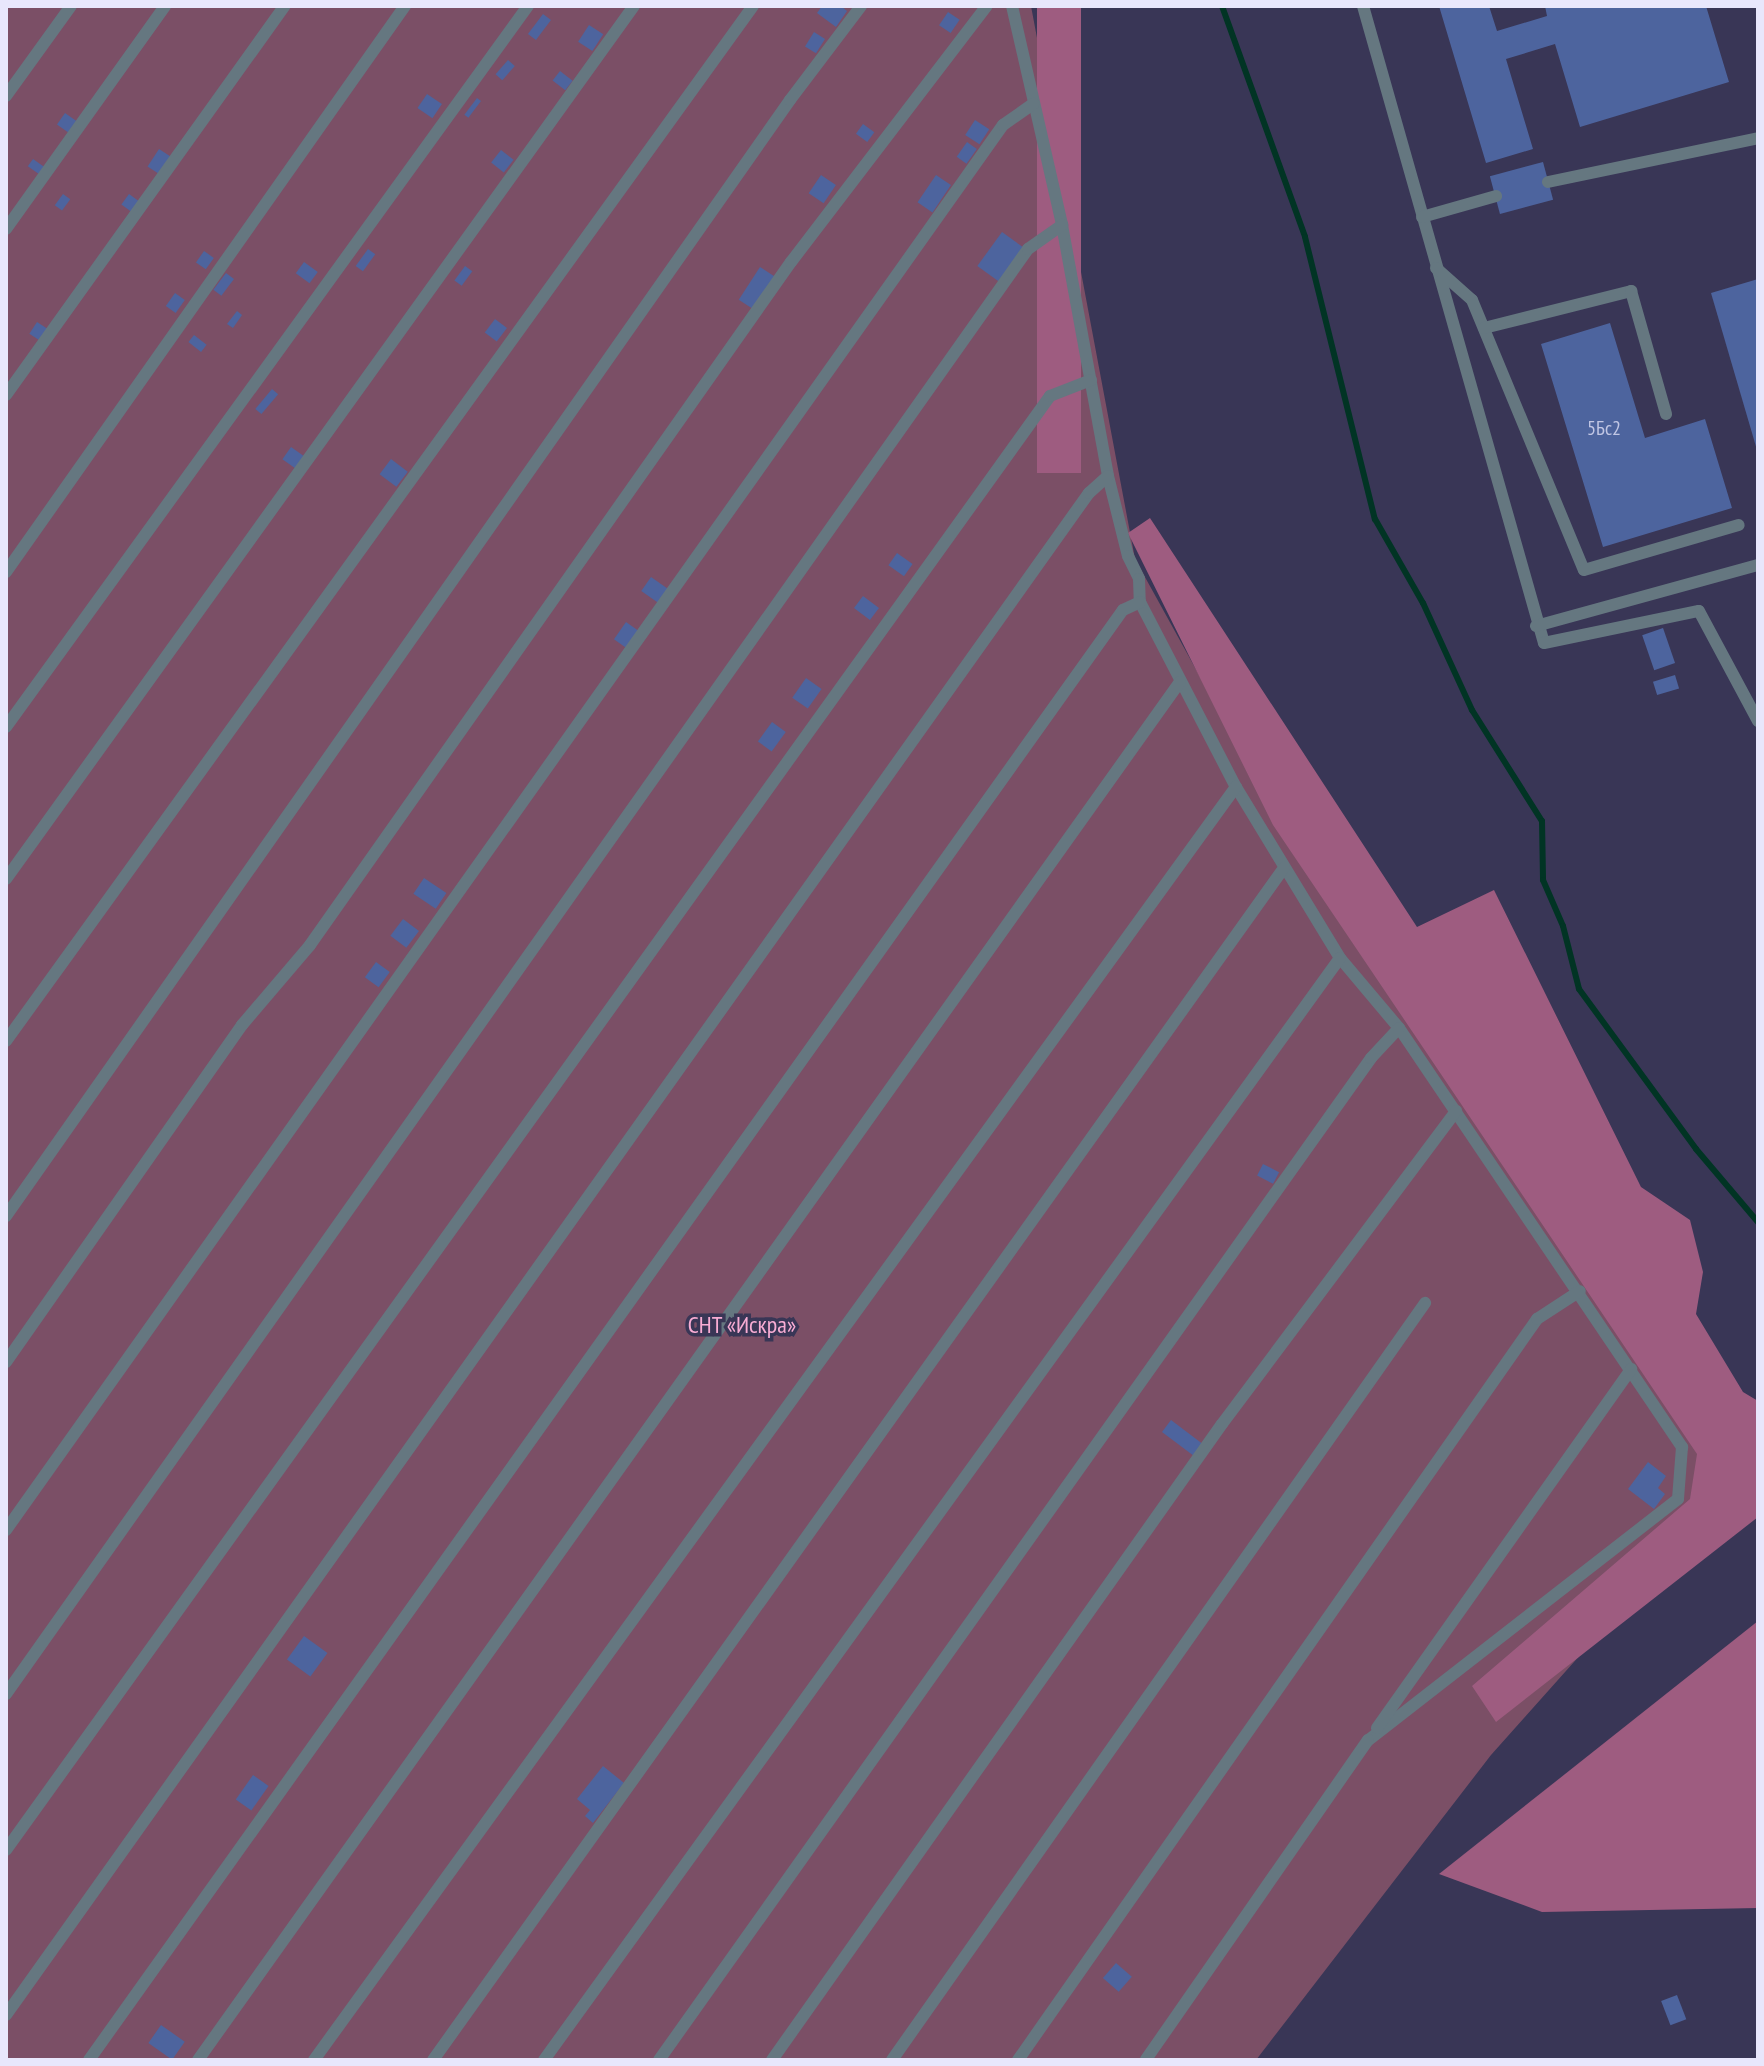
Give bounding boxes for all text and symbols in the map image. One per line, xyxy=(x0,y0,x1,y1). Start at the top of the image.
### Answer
house number: 5Бс2 xyxy=(1587,416,1621,440)
park label: СНТ «Искра» xyxy=(687,1311,797,1339)

